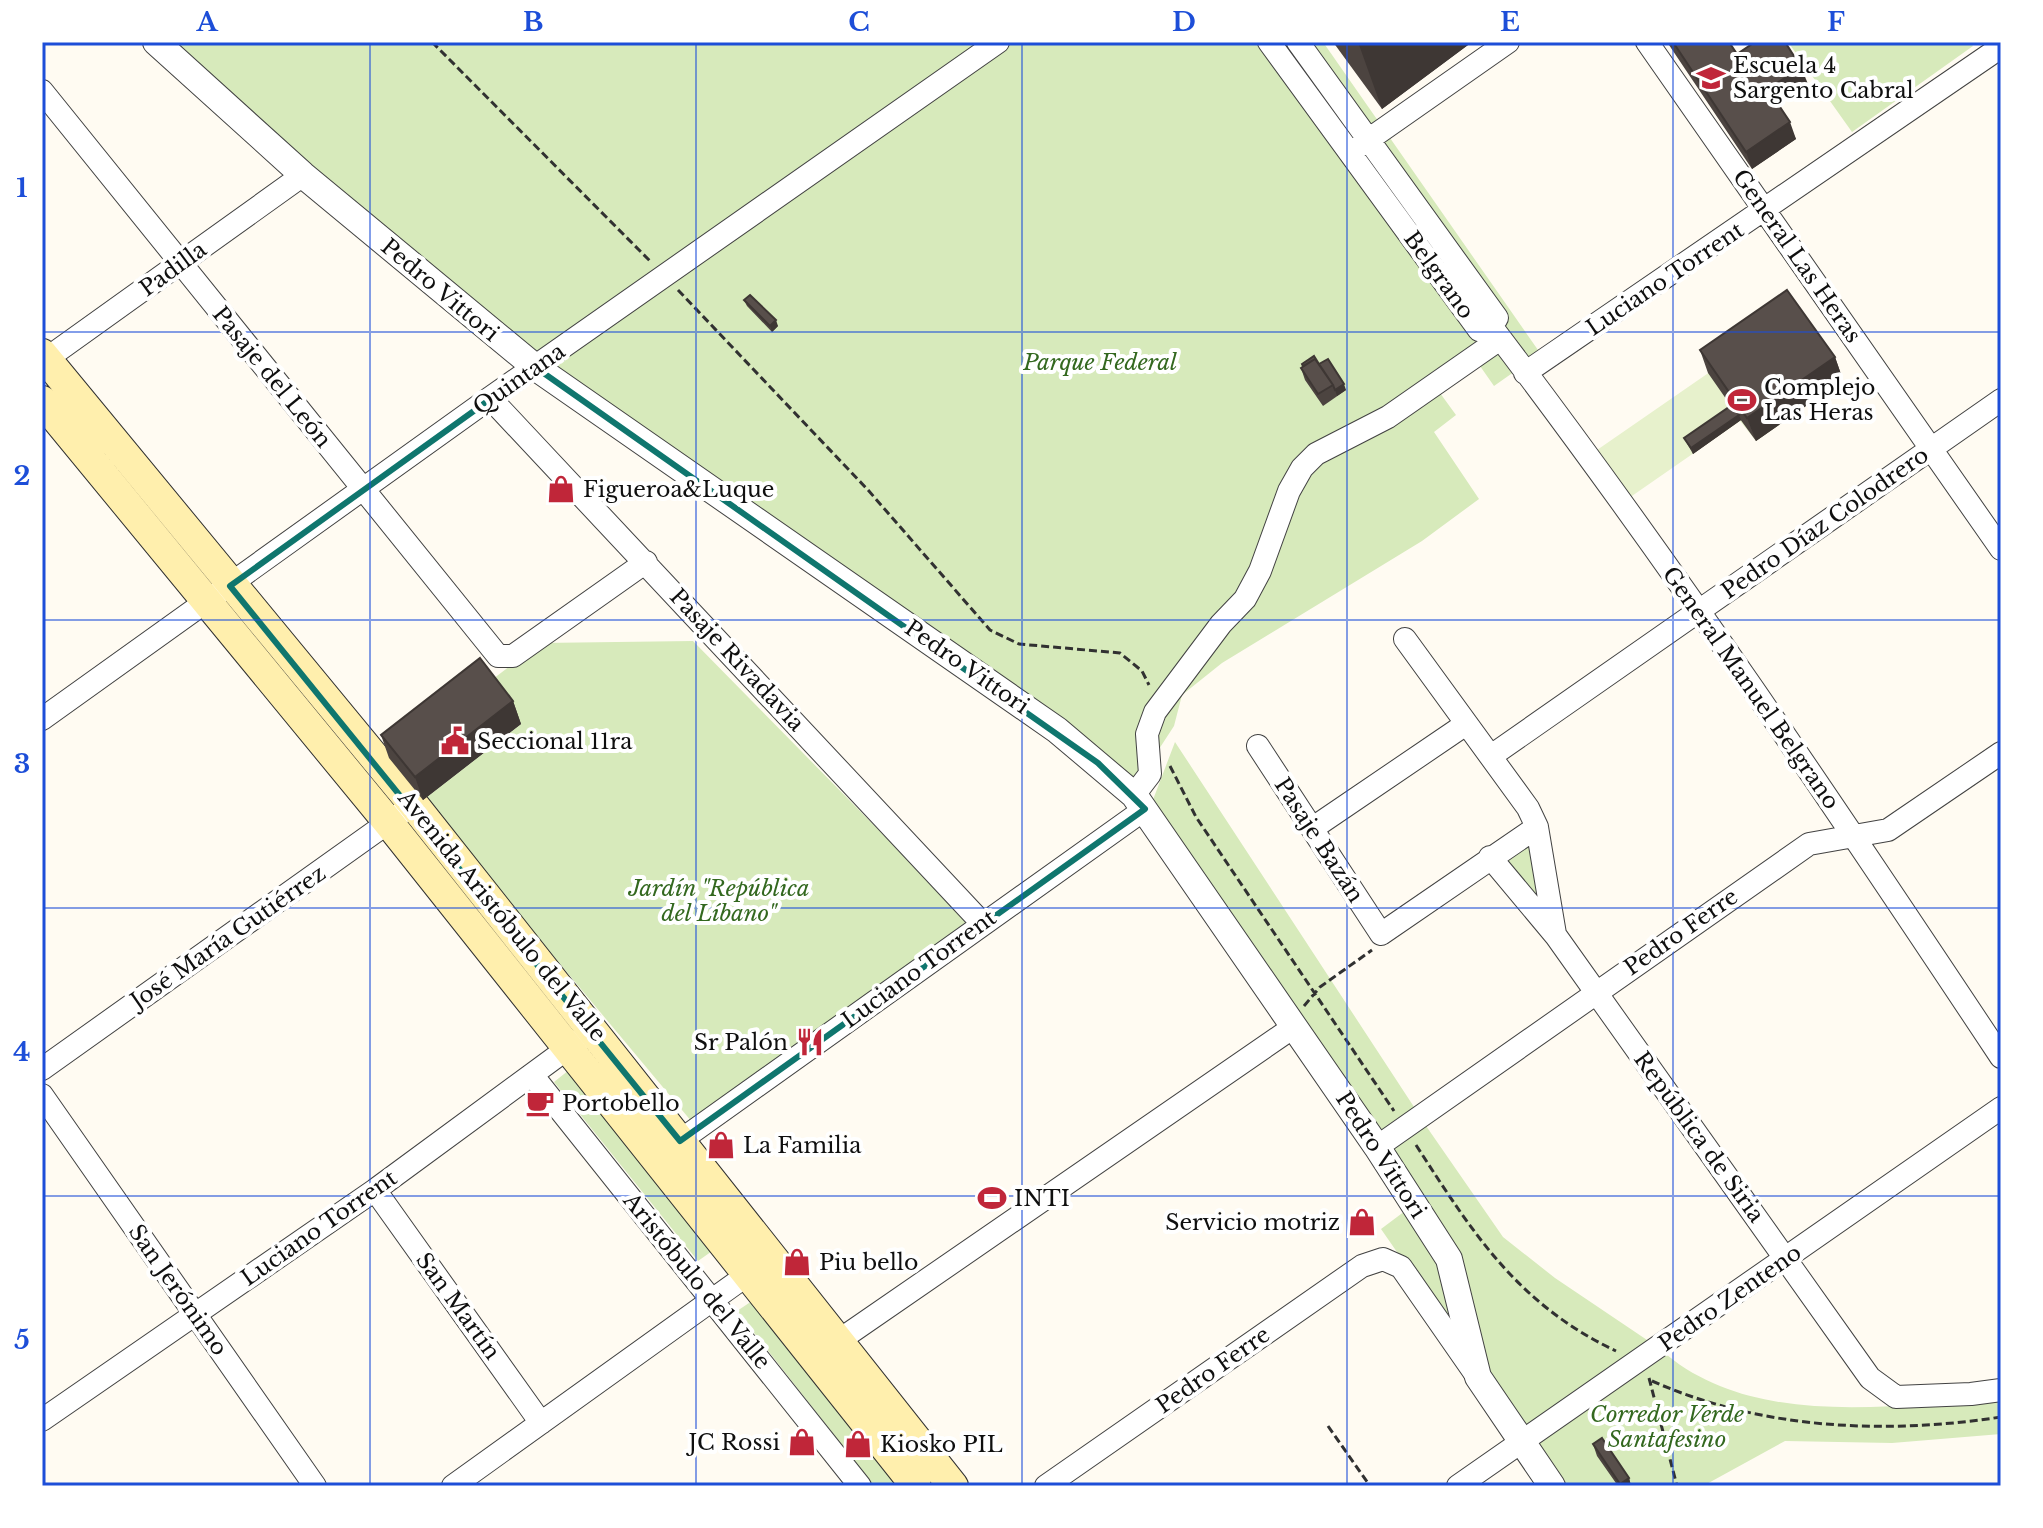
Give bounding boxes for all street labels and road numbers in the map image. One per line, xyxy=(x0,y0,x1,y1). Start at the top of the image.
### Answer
street label: General Las Heras xyxy=(1727,164,1867,348)
street label: Luciano Torrent xyxy=(1581,216,1749,342)
street label: Belgrano xyxy=(1398,226,1480,324)
street label: Pedro Vittori xyxy=(376,233,505,347)
street label: Padilla xyxy=(134,235,212,302)
street label: Pasaje del León xyxy=(207,301,337,453)
street label: Quintana xyxy=(468,337,571,420)
street label: Pedro Díaz Colodrero xyxy=(1716,441,1934,605)
street label: General Manuel Belgrano xyxy=(1657,562,1845,814)
street label: Pasaje Rivadavia xyxy=(664,583,810,737)
street label: Pedro Vittori xyxy=(900,614,1035,720)
street label: Pasaje Bazán xyxy=(1269,772,1369,908)
street label: Avenida Aristóbulo del Valle xyxy=(392,784,612,1047)
street label: José María Gutiérrez xyxy=(123,859,331,1016)
street label: Pedro Ferre xyxy=(1619,883,1743,981)
street label: Luciano Torrent xyxy=(837,904,1002,1034)
street label: República de Siria xyxy=(1628,1046,1770,1228)
street label: Pedro Vittori xyxy=(1330,1087,1432,1224)
street label: Luciano Torrent xyxy=(236,1164,403,1292)
street label: Aristóbulo del Valle xyxy=(617,1187,776,1375)
street label: San Jerónimo xyxy=(123,1219,233,1361)
street label: Pedro Zenteno xyxy=(1653,1239,1807,1357)
street label: San Martín xyxy=(410,1247,506,1365)
street label: Pedro Ferre xyxy=(1151,1321,1275,1419)

